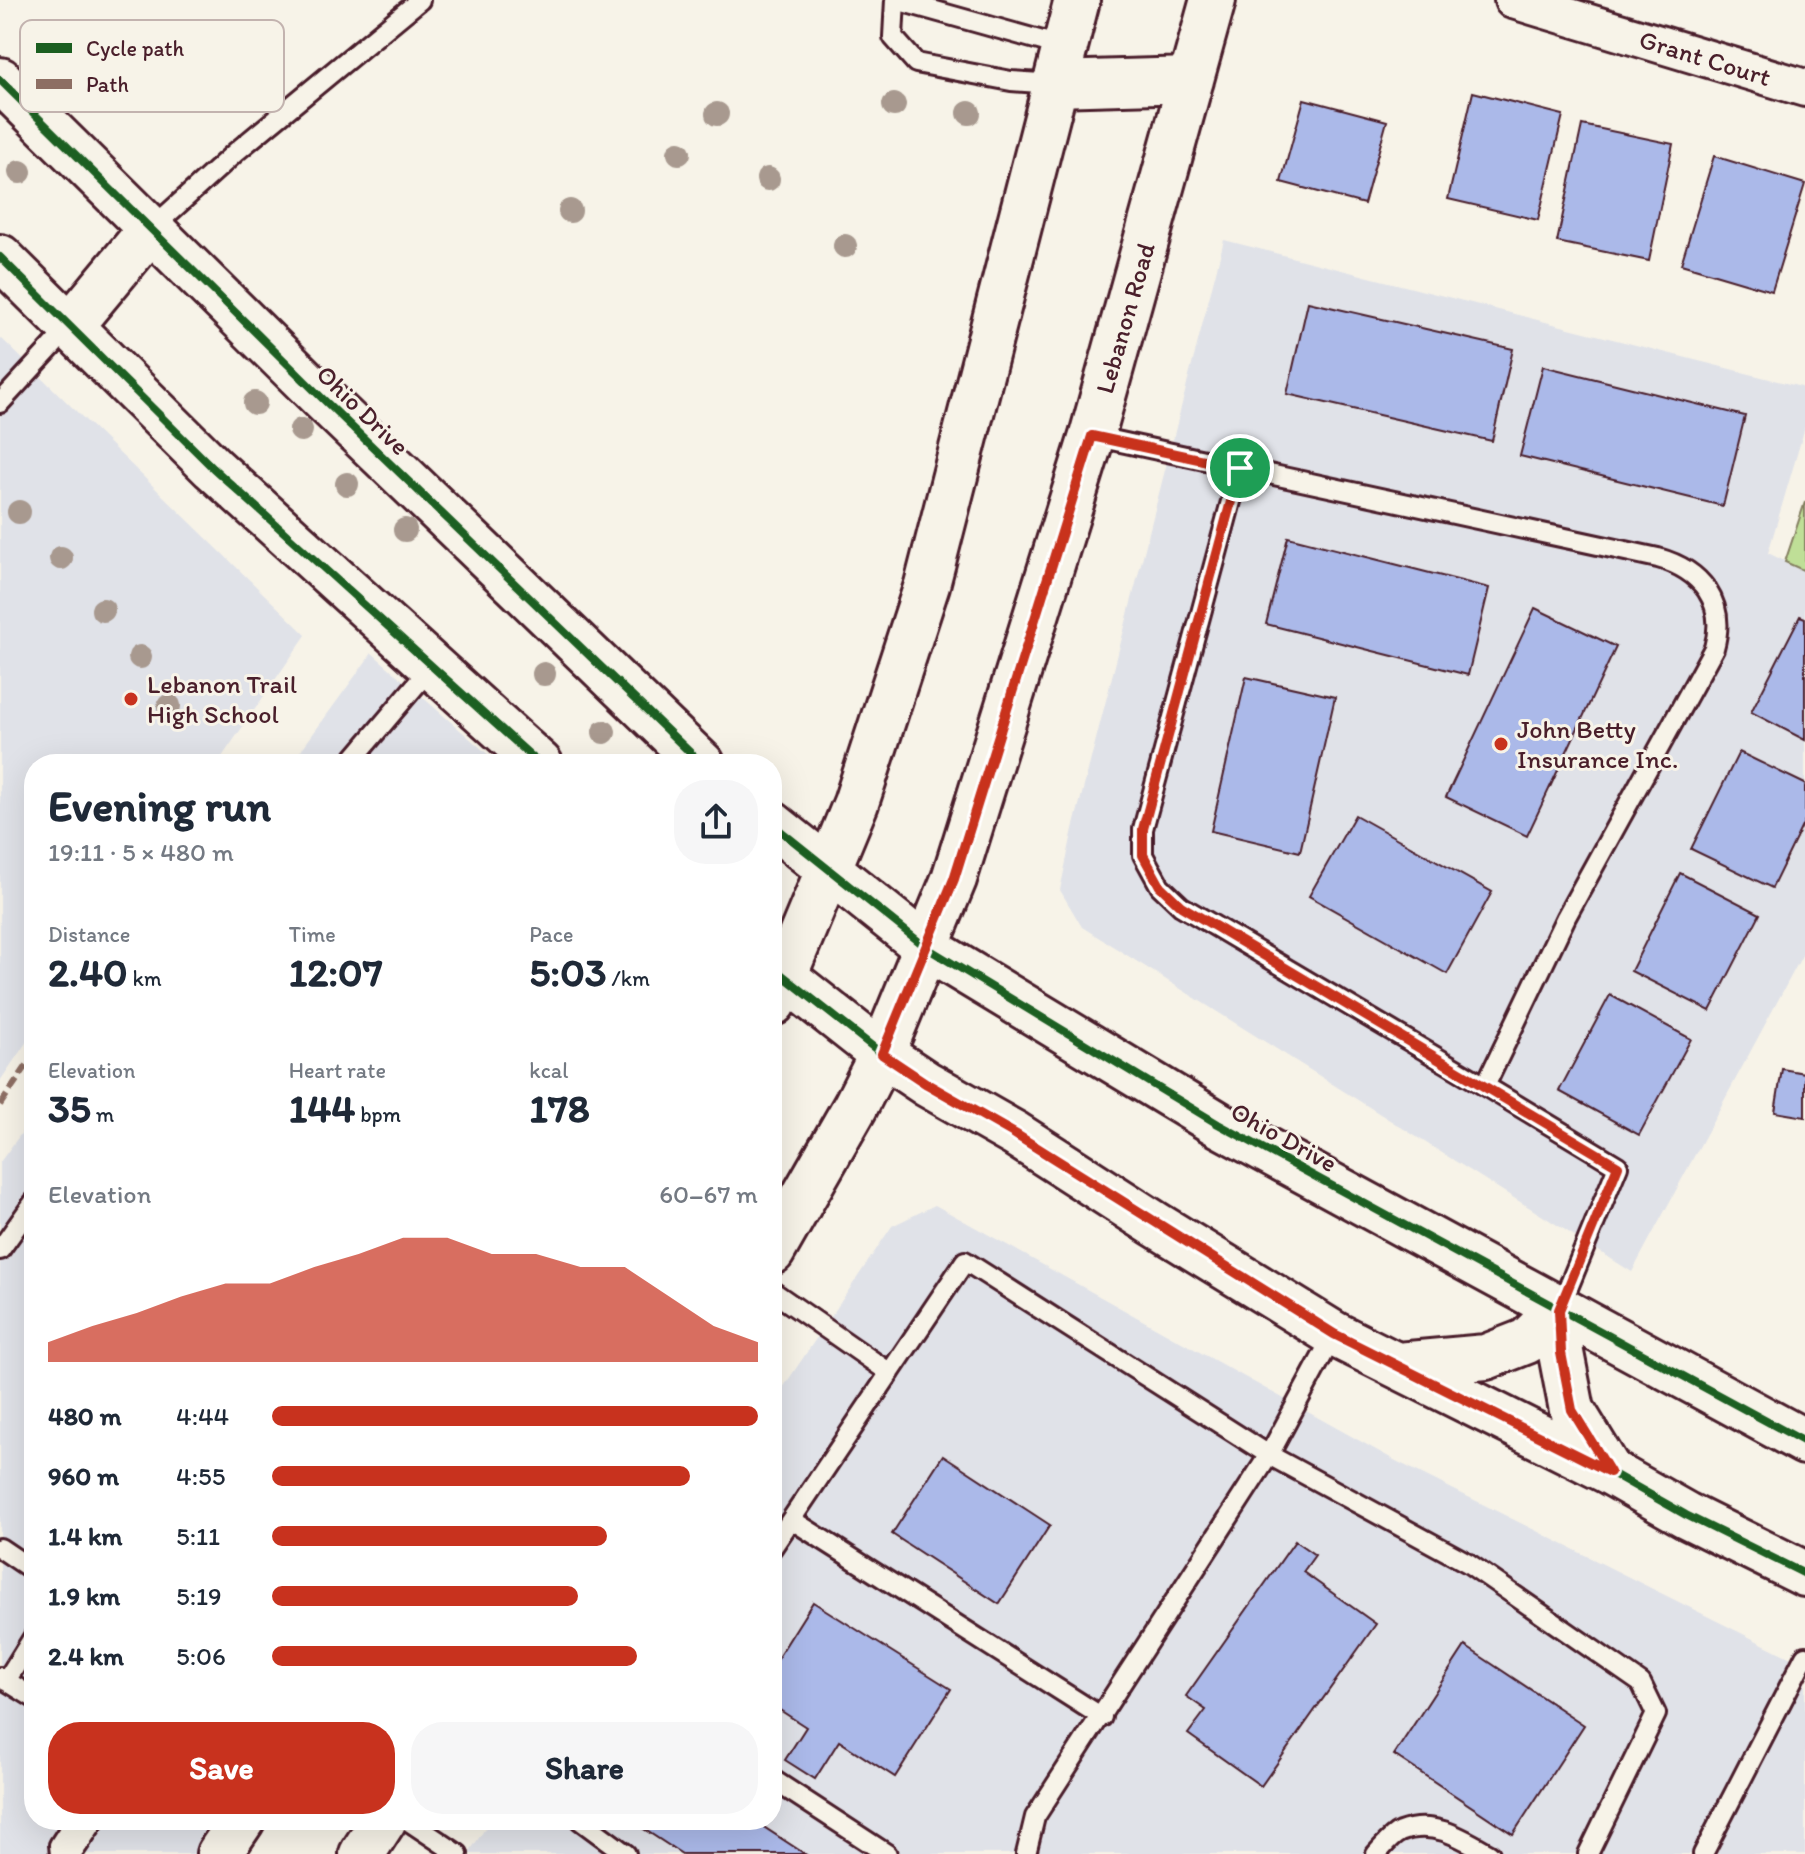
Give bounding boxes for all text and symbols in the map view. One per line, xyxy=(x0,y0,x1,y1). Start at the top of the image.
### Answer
legend xyxy=(20,20,284,112)
street label: Grant Court xyxy=(1635,23,1775,93)
text: Cycle path xyxy=(86,35,185,62)
text: Path xyxy=(86,71,129,98)
street label: Lebanon Road xyxy=(1088,238,1162,397)
street label: Ohio Drive xyxy=(310,358,416,462)
pin xyxy=(1206,434,1274,502)
icon: arrive xyxy=(1218,446,1262,490)
place label: Lebanon Trail High School xyxy=(147,668,297,730)
marker: Lebanon Trail High School xyxy=(122,690,140,708)
place label: John Betty Insurance Inc. xyxy=(1517,713,1678,775)
marker: John Betty Insurance Inc. xyxy=(1492,735,1510,753)
text: Evening run xyxy=(48,779,271,832)
button: share xyxy=(674,780,758,864)
text: 19:11 · 5 × 480 m xyxy=(48,836,234,868)
text: Distance xyxy=(48,921,130,948)
text: Time xyxy=(289,921,336,948)
text: Pace xyxy=(529,921,573,948)
text: 2.40 xyxy=(48,948,128,996)
text: 12:07 xyxy=(289,948,383,996)
text: 5:03 xyxy=(529,948,607,996)
text: km xyxy=(128,965,162,992)
text: /km xyxy=(607,965,650,992)
text: Elevation xyxy=(48,1057,135,1084)
text: Heart rate xyxy=(289,1057,386,1084)
text: kcal xyxy=(529,1057,568,1084)
text: 35 xyxy=(48,1084,91,1132)
text: 144 xyxy=(289,1084,355,1132)
text: 178 xyxy=(529,1084,590,1132)
street label: Ohio Drive xyxy=(1225,1095,1343,1179)
text: m xyxy=(91,1101,114,1128)
text: bpm xyxy=(355,1101,401,1128)
text: Elevation xyxy=(48,1178,151,1210)
text: 60–67 m xyxy=(659,1178,758,1210)
text: 480 m xyxy=(48,1400,122,1432)
text: 4:44 xyxy=(176,1400,229,1432)
text: 960 m xyxy=(48,1460,119,1492)
text: 4:55 xyxy=(176,1460,225,1492)
text: 1.4 km xyxy=(48,1520,122,1552)
text: 5:11 xyxy=(176,1520,220,1552)
text: 1.9 km xyxy=(48,1580,120,1612)
text: 5:19 xyxy=(176,1580,222,1612)
text: 2.4 km xyxy=(48,1640,124,1672)
text: 5:06 xyxy=(176,1640,226,1672)
button: Save xyxy=(48,1722,395,1814)
button: Share xyxy=(411,1722,758,1814)

